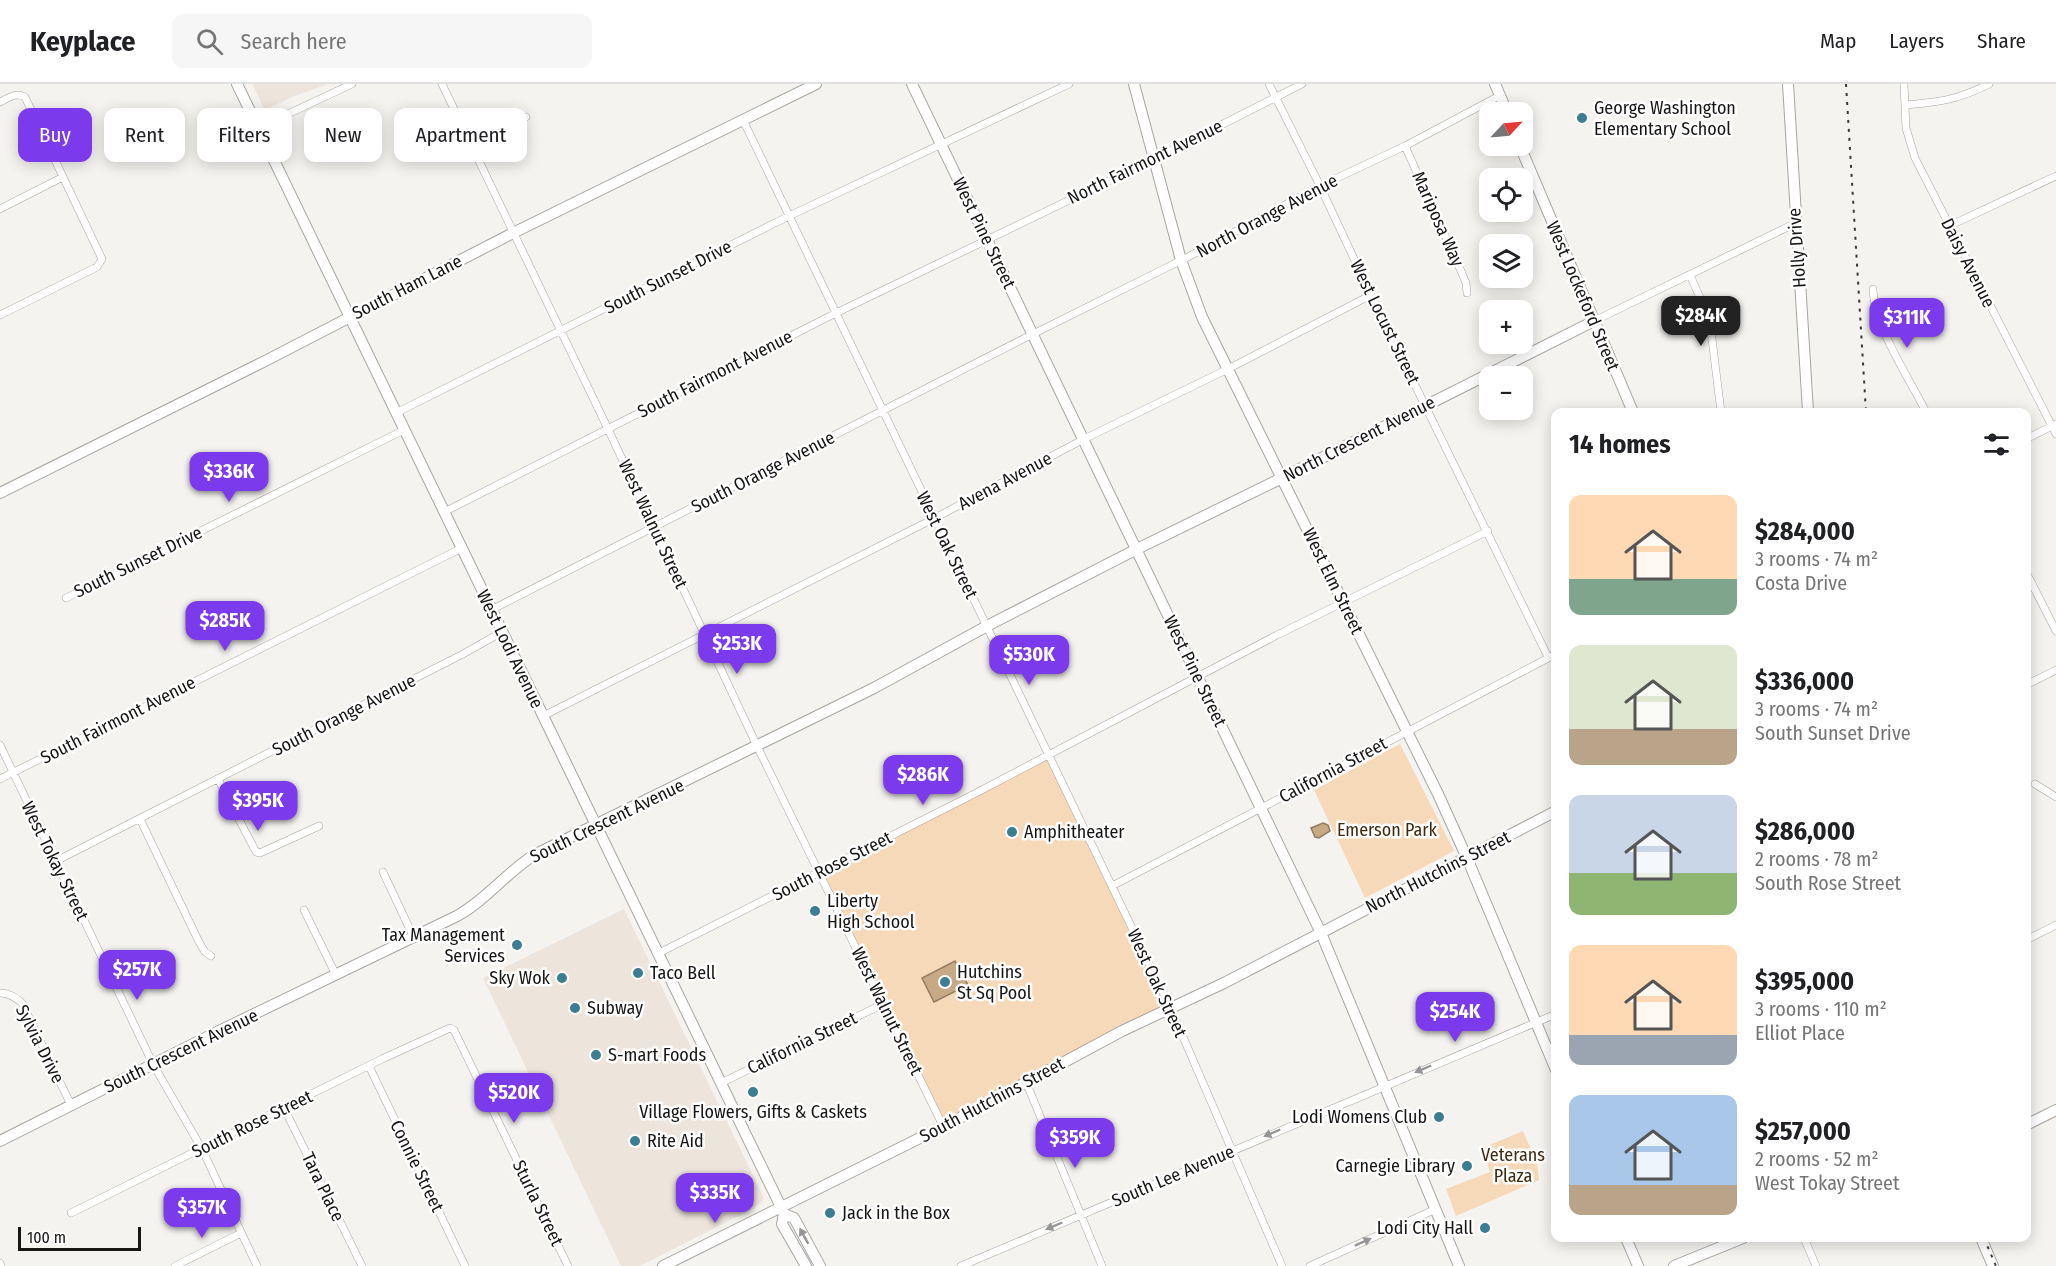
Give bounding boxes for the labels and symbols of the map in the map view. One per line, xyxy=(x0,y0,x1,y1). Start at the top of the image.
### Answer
place label: George Washington Elementary School xyxy=(1594,97,1736,140)
north arrow xyxy=(1479,102,1533,156)
marker: George Washington Elementary School xyxy=(1575,111,1589,125)
street label: North Fairmont Avenue xyxy=(1064,115,1226,209)
street label: Mariposa Way xyxy=(1407,168,1469,270)
street label: North Orange Avenue xyxy=(1193,169,1342,263)
street label: West Pine Street xyxy=(948,174,1020,292)
street label: Holly Drive xyxy=(1783,207,1811,289)
street label: Daisy Avenue xyxy=(1936,215,2000,311)
street label: West Lockeford Street xyxy=(1542,218,1625,374)
street label: South Sunset Drive xyxy=(601,235,735,319)
street label: South Ham Lane xyxy=(348,250,466,324)
street label: West Locust Street xyxy=(1345,256,1425,388)
pin: $284K xyxy=(1659,296,1743,347)
pin: $311K xyxy=(1865,298,1949,349)
street label: South Fairmont Avenue xyxy=(634,325,796,423)
street label: North Crescent Avenue xyxy=(1279,391,1439,487)
street label: South Orange Avenue xyxy=(688,426,839,518)
street label: Avena Avenue xyxy=(954,447,1056,515)
pin: $336K xyxy=(187,452,271,503)
street label: West Walnut Street xyxy=(614,456,693,592)
street label: West Oak Street xyxy=(912,488,983,602)
street label: South Sunset Drive xyxy=(70,521,206,603)
street label: West Elm Street xyxy=(1298,524,1368,638)
street label: West Lodi Avenue xyxy=(472,586,548,712)
pin: $285K xyxy=(183,601,267,652)
street label: West Pine Street xyxy=(1159,612,1231,730)
pin: $253K xyxy=(695,624,779,675)
pin: $530K xyxy=(987,635,1071,686)
street label: South Orange Avenue xyxy=(269,669,420,761)
street label: South Fairmont Avenue xyxy=(37,671,199,769)
street label: California Street xyxy=(1275,732,1391,808)
pin: $286K xyxy=(881,755,965,806)
street label: South Crescent Avenue xyxy=(526,774,688,868)
pin: $395K xyxy=(216,781,300,832)
street label: West Tokay Street xyxy=(17,798,93,924)
park label: Emerson Park xyxy=(1337,819,1438,841)
place label: Amphitheater xyxy=(1024,821,1125,843)
marker: Amphitheater xyxy=(1005,825,1019,839)
street label: South Rose Street xyxy=(768,826,896,906)
street label: North Hutchins Street xyxy=(1362,826,1514,918)
place label: Liberty High School xyxy=(827,890,915,933)
marker: Liberty High School xyxy=(808,904,822,918)
place label: Tax Management Services xyxy=(382,924,505,967)
street label: West Oak Street xyxy=(1122,925,1192,1041)
marker: Tax Management Services xyxy=(510,938,524,952)
street label: West Walnut Street xyxy=(847,943,928,1079)
pin: $257K xyxy=(95,950,179,1001)
place label: Hutchins St Sq Pool xyxy=(957,961,1032,1004)
place label: Taco Bell xyxy=(650,962,716,984)
marker: Taco Bell xyxy=(631,966,645,980)
place label: Sky Wok xyxy=(489,967,551,989)
marker: Sky Wok xyxy=(555,971,569,985)
marker: Hutchins St Sq Pool xyxy=(938,975,952,989)
pin: $254K xyxy=(1413,992,1497,1043)
place label: Subway xyxy=(587,997,643,1019)
street label: Sylvia Drive xyxy=(11,1001,69,1087)
marker: Subway xyxy=(568,1001,582,1015)
street label: South Crescent Avenue xyxy=(100,1004,262,1098)
street label: California Street xyxy=(744,1007,861,1079)
place label: S-mart Foods xyxy=(608,1044,706,1066)
marker: S-mart Foods xyxy=(589,1048,603,1062)
street label: South Hutchins Street xyxy=(916,1053,1068,1147)
one-way arrow xyxy=(1414,1064,1432,1074)
pin: $520K xyxy=(472,1073,556,1124)
street label: South Rose Street xyxy=(188,1085,316,1163)
marker: Village Flowers, Gifts & Caskets xyxy=(746,1085,760,1099)
place label: Village Flowers, Gifts & Caskets xyxy=(639,1101,867,1123)
place label: Lodi Womens Club xyxy=(1292,1106,1427,1128)
marker: Lodi Womens Club xyxy=(1432,1110,1446,1124)
street label: Connie Street xyxy=(385,1117,449,1215)
pin: $359K xyxy=(1033,1118,1117,1169)
one-way arrow xyxy=(1264,1129,1281,1138)
place label: Rite Aid xyxy=(647,1130,704,1152)
marker: Rite Aid xyxy=(628,1134,642,1148)
street label: South Lee Avenue xyxy=(1108,1140,1238,1212)
park label: Veterans Plaza xyxy=(1481,1144,1545,1187)
street label: Tara Place xyxy=(297,1149,349,1225)
place label: Carnegie Library xyxy=(1335,1155,1455,1177)
street label: Sturla Street xyxy=(508,1157,568,1249)
marker: Carnegie Library xyxy=(1460,1159,1474,1173)
pin: $335K xyxy=(673,1173,757,1224)
pin: $357K xyxy=(160,1188,244,1239)
place label: Jack in the Box xyxy=(842,1202,950,1224)
marker: Jack in the Box xyxy=(823,1206,837,1220)
place label: Lodi City Hall xyxy=(1377,1217,1473,1239)
one-way arrow xyxy=(1045,1221,1063,1231)
marker: Lodi City Hall xyxy=(1478,1221,1492,1235)
scale bar xyxy=(18,1224,141,1252)
one-way arrow xyxy=(799,1228,809,1245)
one-way arrow xyxy=(1354,1236,1372,1246)

